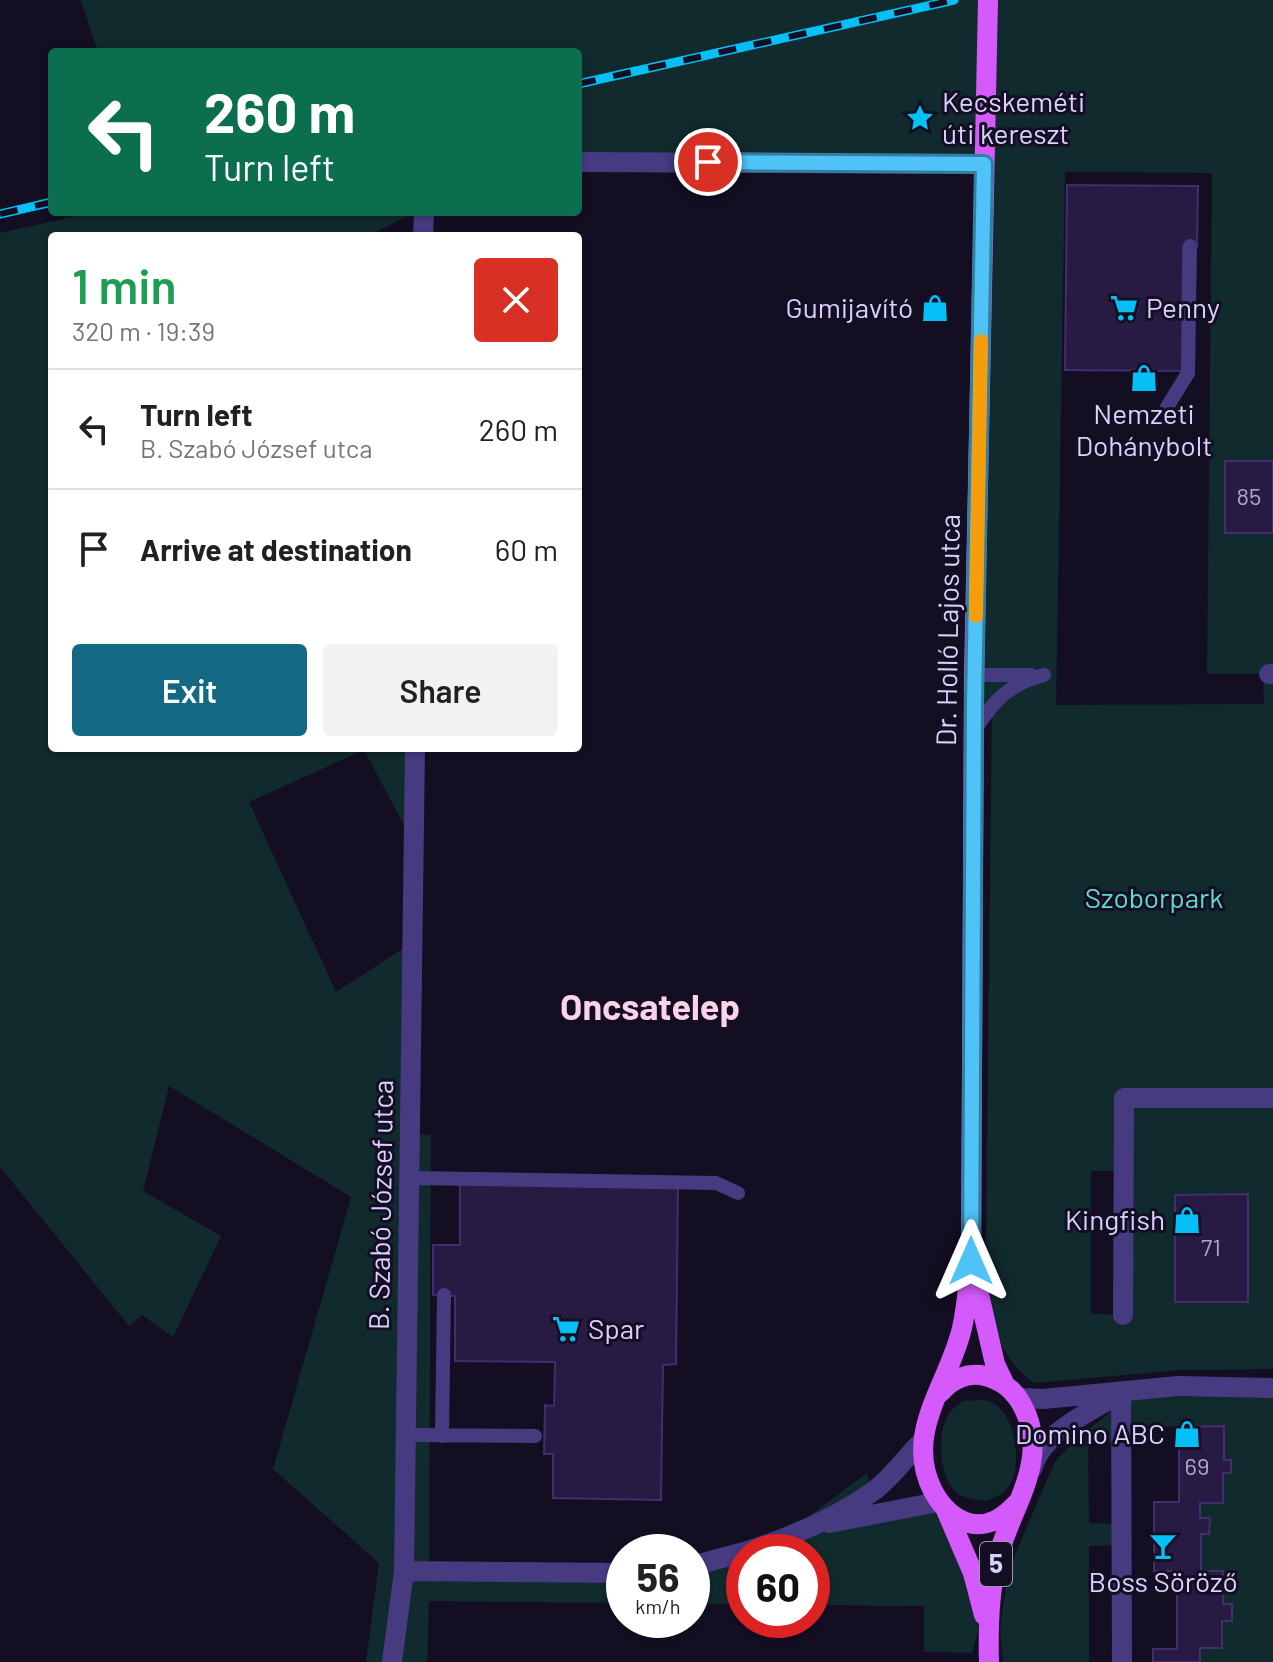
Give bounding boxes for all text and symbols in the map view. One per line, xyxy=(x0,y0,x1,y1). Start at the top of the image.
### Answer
text: 260 m xyxy=(204,77,355,144)
icon: left xyxy=(72,80,176,184)
place label: Kecskeméti úti kereszt xyxy=(942,84,1085,150)
place icon: Kecskeméti úti kereszt xyxy=(905,103,935,133)
pin xyxy=(674,128,742,196)
icon: arrive xyxy=(686,140,730,184)
text: Turn left xyxy=(204,145,335,188)
text: 1 min xyxy=(72,256,177,314)
button: close xyxy=(474,258,558,342)
place label: Gumijavító xyxy=(786,290,913,324)
place label: Penny xyxy=(1146,290,1220,324)
shop icon: Gumijavító xyxy=(920,293,950,323)
supermarket icon: Penny xyxy=(1109,293,1139,323)
text: 320 m · 19:39 xyxy=(72,315,215,346)
shop icon: Nemzeti Dohánybolt xyxy=(1129,363,1159,393)
text: Turn left xyxy=(140,396,253,432)
place label: Nemzeti Dohánybolt xyxy=(1076,396,1212,462)
icon: left xyxy=(72,407,116,451)
text: 260 m xyxy=(479,411,558,447)
text: B. Szabó József utca xyxy=(140,432,373,463)
house number: 85 xyxy=(1237,481,1261,510)
street label: Dr. Holló Lajos utca xyxy=(928,514,966,746)
icon: arrive xyxy=(72,527,116,571)
text: Arrive at destination xyxy=(140,531,412,567)
text: 60 m xyxy=(495,531,558,567)
button: Exit xyxy=(72,644,307,736)
button: Share xyxy=(323,644,558,736)
park label: Szoborpark xyxy=(1085,880,1223,914)
district label: Oncsatelep xyxy=(560,984,740,1027)
street label: B. Szabó József utca xyxy=(361,1080,399,1330)
place label: Kingfish xyxy=(1065,1202,1165,1236)
shop icon: Kingfish xyxy=(1172,1205,1202,1235)
position arrow xyxy=(929,1219,1013,1303)
house number: 71 xyxy=(1201,1232,1221,1261)
place label: Spar xyxy=(588,1311,644,1345)
supermarket icon: Spar xyxy=(551,1314,581,1344)
place label: Domino ABC xyxy=(1015,1416,1165,1450)
shop icon: Domino ABC xyxy=(1172,1419,1202,1449)
house number: 69 xyxy=(1185,1451,1209,1480)
bar icon: Boss Söröző xyxy=(1148,1531,1178,1561)
speed limit sign: 60 xyxy=(726,1534,830,1638)
road number: 5 xyxy=(980,1542,1012,1586)
text: 56 xyxy=(636,1552,680,1600)
place label: Boss Söröző xyxy=(1089,1564,1237,1598)
text: km/h xyxy=(635,1594,681,1618)

